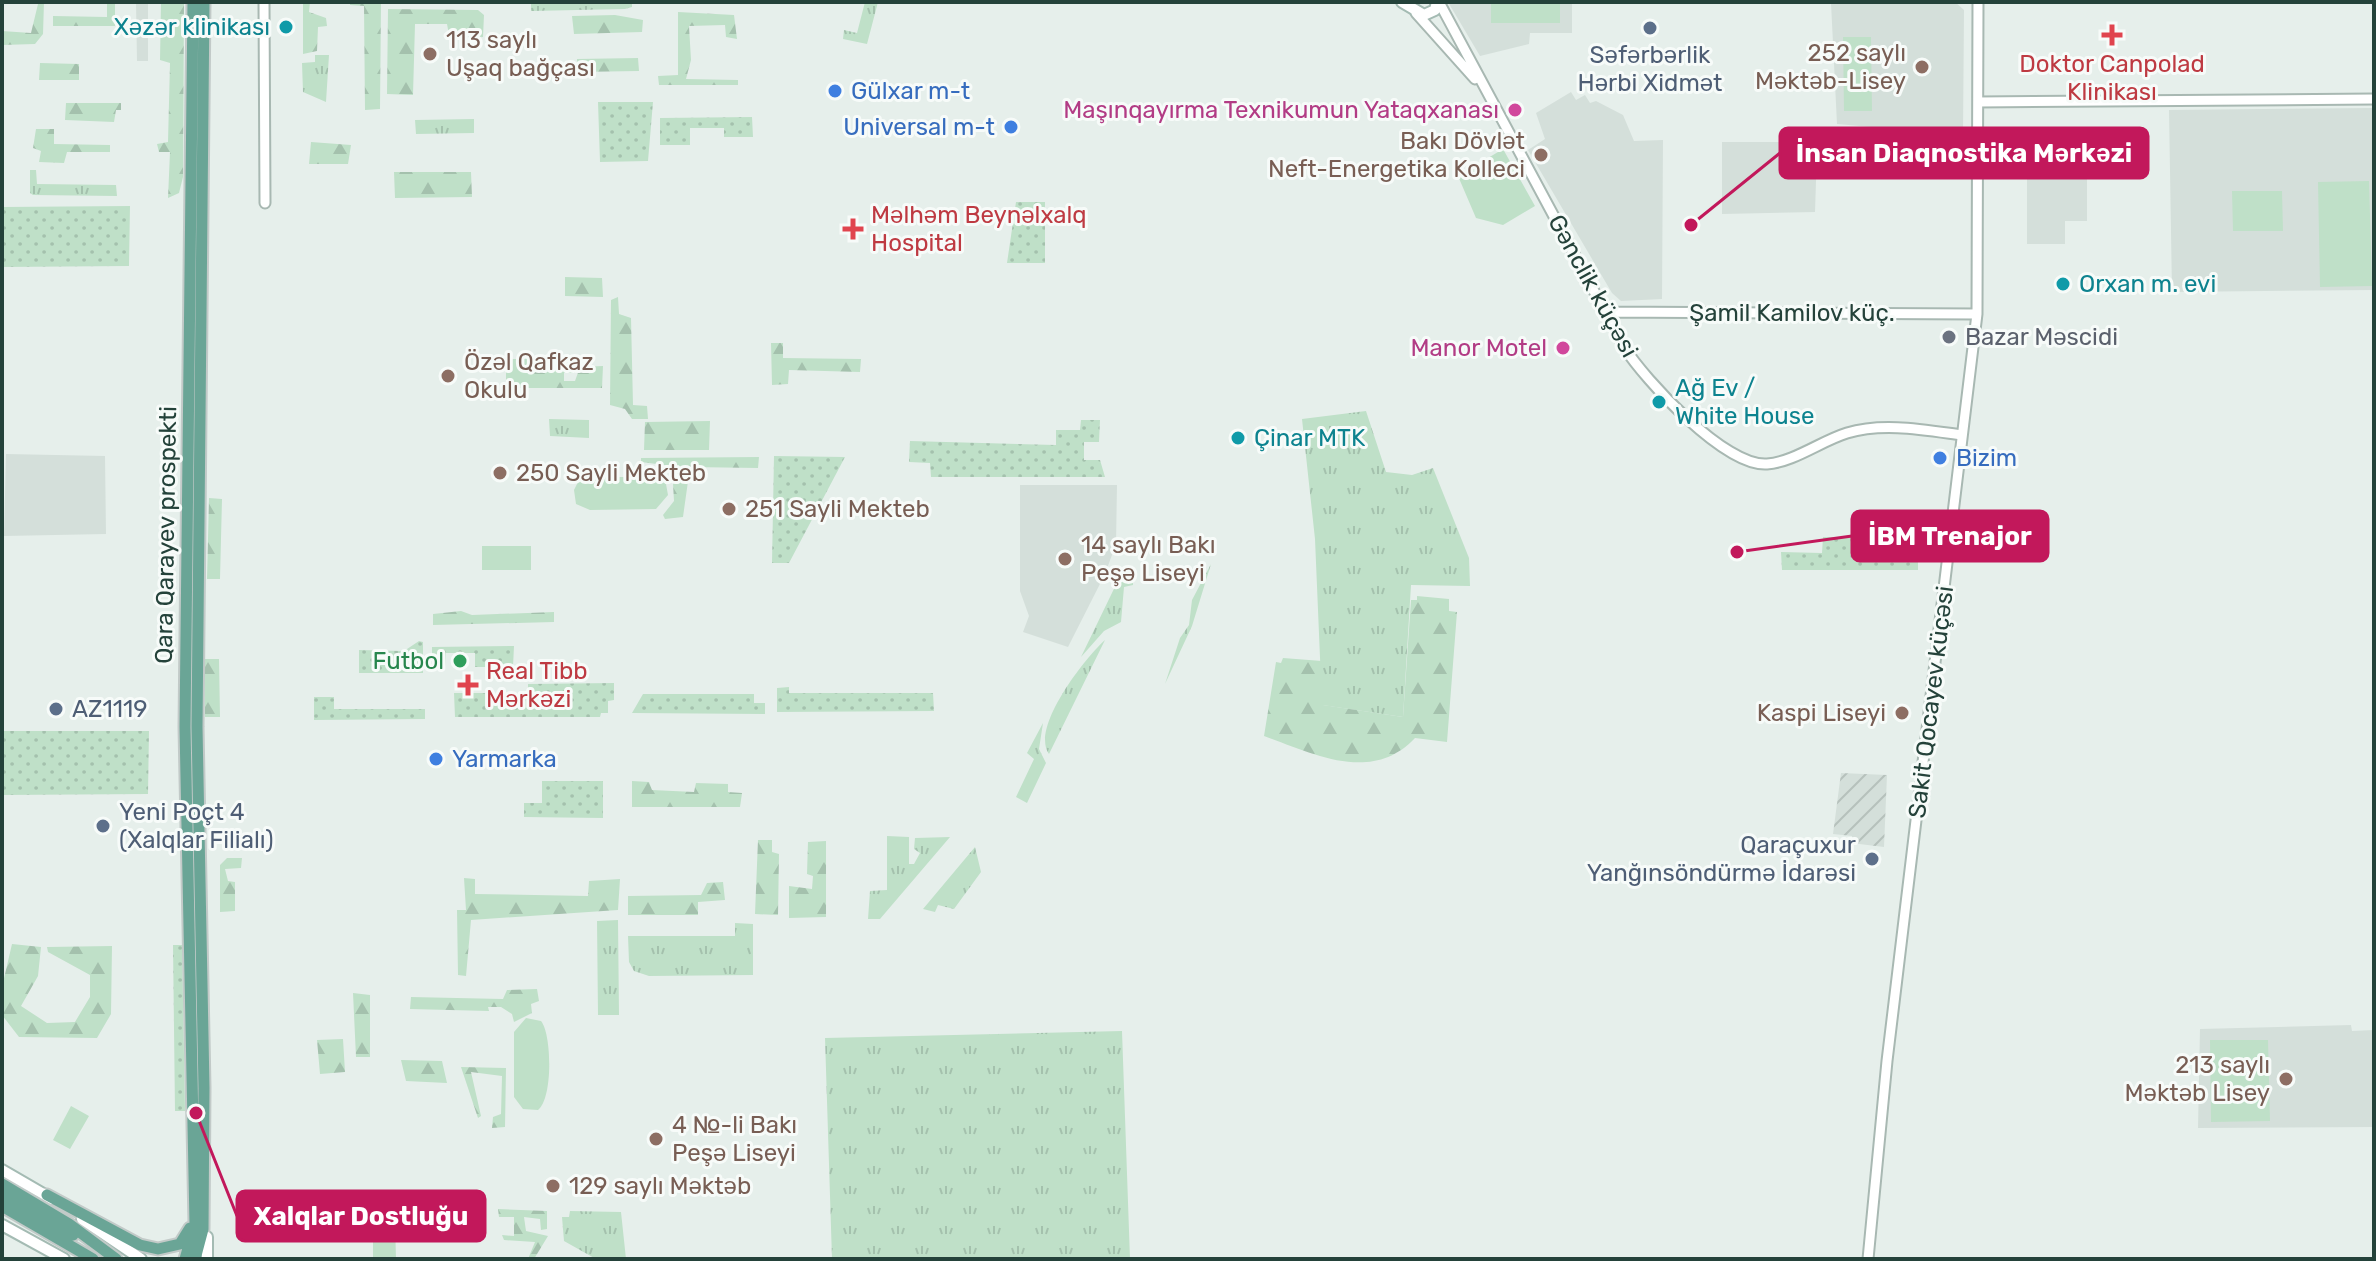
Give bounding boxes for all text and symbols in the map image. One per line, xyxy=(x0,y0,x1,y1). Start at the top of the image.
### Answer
place label: Xəzər klinikası xyxy=(114,13,270,41)
marker: Xəzər klinikası xyxy=(277,18,295,36)
marker: Səfərbərlik Hərbi Xidmət xyxy=(1641,19,1659,37)
marker: Doktor Canpolad Klinikası xyxy=(2101,24,2123,46)
place label: 113 saylı Uşaq bağçası xyxy=(446,26,595,82)
place label: 252 saylı Məktəb-Lisey xyxy=(1755,39,1906,95)
place label: Səfərbərlik Hərbi Xidmət xyxy=(1578,41,1722,97)
marker: 113 saylı Uşaq bağçası xyxy=(421,45,439,63)
place label: Doktor Canpolad Klinikası xyxy=(2019,50,2205,106)
marker: 252 saylı Məktəb-Lisey xyxy=(1913,58,1931,76)
place label: Gülxar m-t xyxy=(851,77,970,105)
marker: Gülxar m-t xyxy=(826,82,844,100)
place label: Maşınqayırma Texnikumun Yataqxanası xyxy=(1063,96,1499,124)
marker: Maşınqayırma Texnikumun Yataqxanası xyxy=(1506,101,1524,119)
place label: Universal m-t xyxy=(843,113,995,141)
marker: Universal m-t xyxy=(1002,118,1020,136)
place label: Bakı Dövlət Neft-Energetika Kolleci xyxy=(1268,127,1525,183)
callout: İnsan Diaqnostika Mərkəzi xyxy=(1780,128,2148,178)
text: İnsan Diaqnostika Mərkəzi xyxy=(1796,138,2132,169)
marker: Bakı Dövlət Neft-Energetika Kolleci xyxy=(1532,146,1550,164)
place label: Məlhəm Beynəlxalq Hospital xyxy=(871,201,1087,257)
street label: Gənclik küçəsi xyxy=(1542,210,1644,362)
marker: Məlhəm Beynəlxalq Hospital xyxy=(842,218,864,240)
place label: Orxan m. evi xyxy=(2079,270,2216,298)
marker: Orxan m. evi xyxy=(2054,275,2072,293)
street label: Şamil Kamilov küç. xyxy=(1689,299,1895,327)
place label: Bazar Məscidi xyxy=(1965,323,2118,351)
marker: Bazar Məscidi xyxy=(1940,328,1958,346)
place label: Manor Motel xyxy=(1411,334,1547,362)
marker: Manor Motel xyxy=(1554,339,1572,357)
place label: Özəl Qafkaz Okulu xyxy=(464,348,594,404)
marker: Özəl Qafkaz Okulu xyxy=(439,367,457,385)
place label: Ağ Ev / White House xyxy=(1675,374,1814,430)
marker: Ağ Ev / White House xyxy=(1650,393,1668,411)
street label: Qara Qarayev prospekti xyxy=(150,406,182,664)
place label: Çinar MTK xyxy=(1254,424,1366,452)
marker: Çinar MTK xyxy=(1229,429,1247,447)
place label: Bizim xyxy=(1956,444,2017,472)
marker: Bizim xyxy=(1931,449,1949,467)
place label: 250 Sayli Mekteb xyxy=(516,459,706,487)
marker: 250 Sayli Mekteb xyxy=(491,464,509,482)
place label: 251 Sayli Mekteb xyxy=(745,495,930,523)
marker: 251 Sayli Mekteb xyxy=(720,500,738,518)
callout: İBM Trenajor xyxy=(1852,511,2048,561)
text: İBM Trenajor xyxy=(1868,521,2032,552)
place label: 14 saylı Bakı Peşə Liseyi xyxy=(1081,531,1216,587)
marker: 14 saylı Bakı Peşə Liseyi xyxy=(1056,550,1074,568)
street label: Sakit Qocayev küçəsi xyxy=(1903,584,1959,820)
place label: Futbol xyxy=(373,647,444,675)
marker: Futbol xyxy=(451,652,469,670)
place label: Real Tibb Mərkəzi xyxy=(486,657,588,713)
marker: Real Tibb Mərkəzi xyxy=(457,674,479,696)
place label: AZ1119 xyxy=(72,695,148,723)
place label: Kaspi Liseyi xyxy=(1757,699,1886,727)
marker: AZ1119 xyxy=(47,700,65,718)
marker: Kaspi Liseyi xyxy=(1893,704,1911,722)
place label: Yarmarka xyxy=(452,745,557,773)
marker: Yarmarka xyxy=(427,750,445,768)
place label: Yeni Poçt 4 (Xalqlar Filialı) xyxy=(119,798,274,854)
marker: Yeni Poçt 4 (Xalqlar Filialı) xyxy=(94,817,112,835)
place label: Qaraçuxur Yanğınsöndürmə İdarəsi xyxy=(1587,831,1856,887)
marker: Qaraçuxur Yanğınsöndürmə İdarəsi xyxy=(1863,850,1881,868)
place label: 213 saylı Məktəb Lisey xyxy=(2125,1051,2270,1107)
marker: 213 saylı Məktəb Lisey xyxy=(2277,1070,2295,1088)
place label: 4 №-li Bakı Peşə Liseyi xyxy=(672,1111,797,1167)
marker: 4 №-li Bakı Peşə Liseyi xyxy=(647,1130,665,1148)
place label: 129 saylı Məktəb xyxy=(569,1172,751,1200)
marker: 129 saylı Məktəb xyxy=(544,1177,562,1195)
callout: Xalqlar Dostluğu xyxy=(237,1191,485,1241)
text: Xalqlar Dostluğu xyxy=(254,1201,468,1232)

